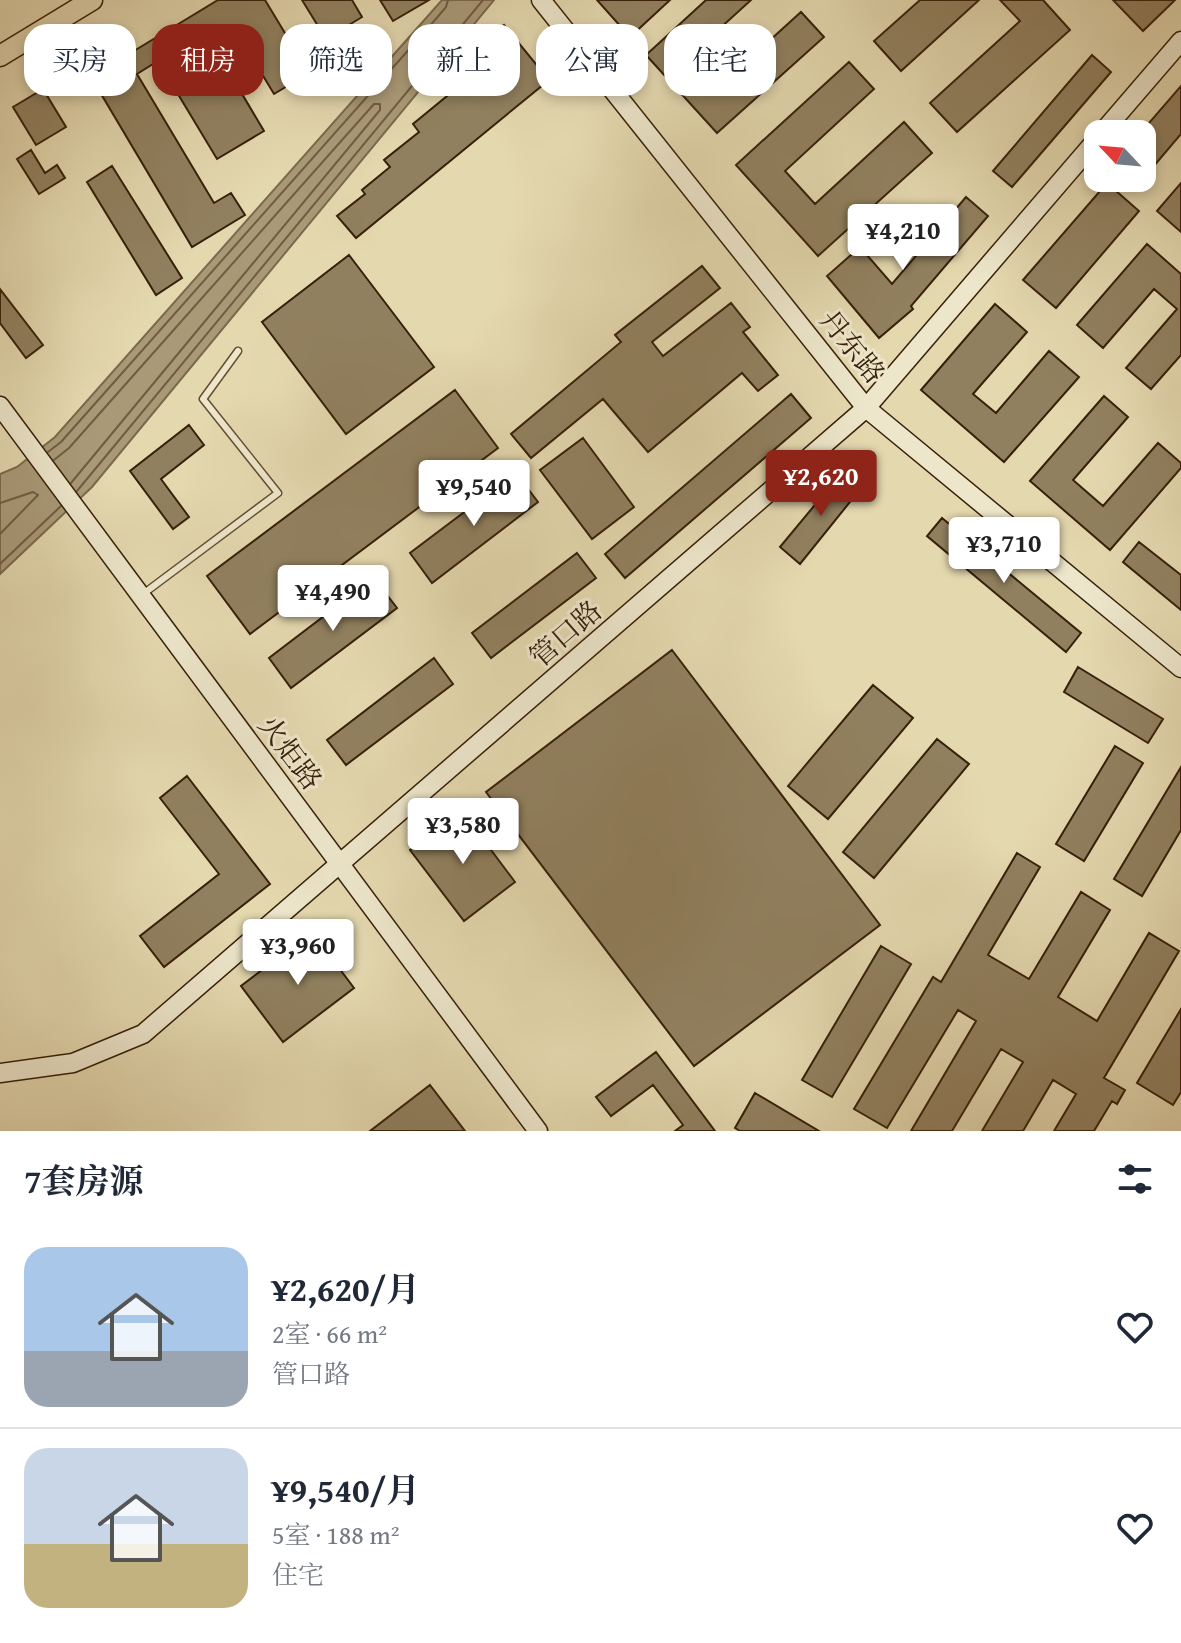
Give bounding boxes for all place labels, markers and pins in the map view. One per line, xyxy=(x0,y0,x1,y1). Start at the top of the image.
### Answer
pin: ¥4,210 xyxy=(838,204,968,272)
pin: ¥2,620 xyxy=(756,450,886,518)
pin: ¥9,540 xyxy=(409,460,539,528)
pin: ¥3,710 xyxy=(939,517,1069,585)
pin: ¥4,490 xyxy=(268,565,398,633)
pin: ¥3,580 xyxy=(398,798,528,866)
pin: ¥3,960 xyxy=(233,919,363,987)

